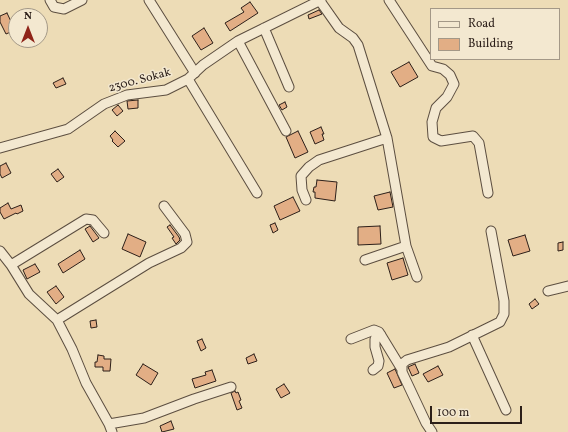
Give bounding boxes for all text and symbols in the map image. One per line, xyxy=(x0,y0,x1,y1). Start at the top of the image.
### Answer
north arrow xyxy=(8,8,48,48)
legend xyxy=(430,8,560,60)
text: N xyxy=(24,9,32,24)
text: Road xyxy=(468,16,495,32)
text: Building xyxy=(468,36,513,52)
street label: 2300. Sokak xyxy=(107,66,173,96)
scale bar xyxy=(432,398,524,424)
text: 100 m xyxy=(437,405,469,421)

